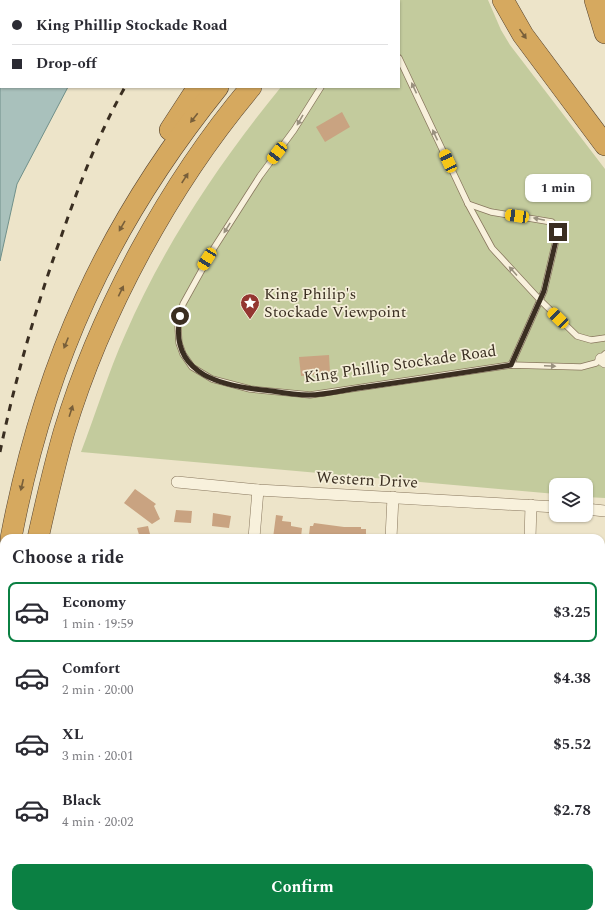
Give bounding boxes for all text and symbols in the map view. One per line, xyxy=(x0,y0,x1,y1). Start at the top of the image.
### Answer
text: King Phillip Stockade Road xyxy=(36,14,227,37)
one-way arrow xyxy=(519,28,527,39)
text: Drop-off xyxy=(36,52,97,75)
one-way arrow xyxy=(411,82,417,93)
one-way arrow xyxy=(190,112,198,123)
one-way arrow xyxy=(297,114,304,126)
one-way arrow xyxy=(432,129,438,141)
car xyxy=(265,140,289,166)
car xyxy=(437,148,459,174)
one-way arrow xyxy=(181,173,189,184)
callout: 1 min xyxy=(525,174,591,202)
text: 1 min xyxy=(541,178,575,198)
car xyxy=(504,208,530,224)
one-way arrow xyxy=(533,216,546,222)
one-way arrow xyxy=(119,220,126,232)
one-way arrow xyxy=(224,222,231,233)
route end xyxy=(549,223,567,241)
car xyxy=(196,246,218,272)
one-way arrow xyxy=(509,266,518,276)
place label: King Philip's Stockade Viewpoint xyxy=(264,282,407,324)
one-way arrow xyxy=(117,285,124,297)
place icon: King Philip's Stockade Viewpoint xyxy=(239,292,261,320)
car xyxy=(545,305,571,331)
route start xyxy=(171,307,189,325)
one-way arrow xyxy=(62,337,68,349)
street label: King Phillip Stockade Road xyxy=(302,339,498,389)
one-way arrow xyxy=(544,363,557,369)
one-way arrow xyxy=(68,405,74,417)
street label: Western Drive xyxy=(315,465,419,495)
one-way arrow xyxy=(19,478,25,491)
map controls xyxy=(549,478,593,522)
button: layers xyxy=(549,478,593,522)
text: Choose a ride xyxy=(12,544,124,571)
text: Economy xyxy=(62,591,126,614)
icon: car xyxy=(14,594,50,630)
text: $3.25 xyxy=(553,601,591,624)
text: 1 min · 19:59 xyxy=(62,614,134,634)
text: Comfort xyxy=(62,657,120,680)
icon: car xyxy=(14,660,50,696)
text: $4.38 xyxy=(553,667,591,690)
text: 2 min · 20:00 xyxy=(62,680,134,700)
text: XL xyxy=(62,723,83,746)
icon: car xyxy=(14,726,50,762)
text: $5.52 xyxy=(553,733,591,756)
text: 3 min · 20:01 xyxy=(62,746,134,766)
text: Black xyxy=(62,789,101,812)
icon: car xyxy=(14,792,50,828)
text: $2.78 xyxy=(553,799,591,822)
text: 4 min · 20:02 xyxy=(62,812,134,832)
button: Confirm xyxy=(12,864,593,910)

